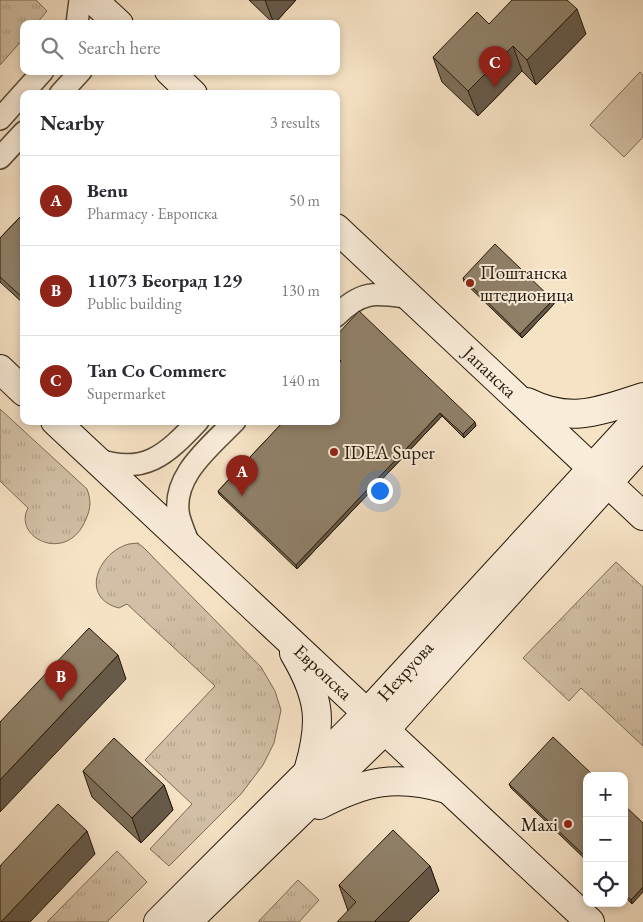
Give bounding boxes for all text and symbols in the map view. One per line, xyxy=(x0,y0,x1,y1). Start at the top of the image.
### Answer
search box xyxy=(20,20,340,75)
icon: search xyxy=(38,34,66,62)
text: Search here xyxy=(78,35,160,60)
pin: C xyxy=(479,46,511,87)
text: Nearby xyxy=(40,109,104,136)
text: 3 results xyxy=(270,112,320,133)
text: Benu xyxy=(87,178,128,203)
text: A xyxy=(50,190,62,211)
text: 50 m xyxy=(289,190,320,211)
text: Pharmacy · Европска xyxy=(87,203,218,224)
place label: Поштанска штедионица xyxy=(480,260,574,307)
text: 11073 Београд 129 xyxy=(87,268,242,293)
marker: Поштанска штедионица xyxy=(464,277,476,289)
text: B xyxy=(51,280,61,301)
text: 130 m xyxy=(281,280,320,301)
text: Public building xyxy=(87,293,182,314)
street label: Јапанска xyxy=(456,339,523,404)
text: Tan Co Commerc xyxy=(87,358,226,383)
text: C xyxy=(50,370,62,391)
text: 140 m xyxy=(281,370,320,391)
text: Supermarket xyxy=(87,383,166,404)
place label: IDEA Super xyxy=(344,440,436,465)
marker: IDEA Super xyxy=(328,446,340,458)
pin: A xyxy=(226,455,258,496)
your location xyxy=(367,478,393,504)
street label: Нехруова xyxy=(371,635,439,706)
street label: Европска xyxy=(288,639,358,706)
pin: B xyxy=(45,660,77,701)
map controls xyxy=(583,772,628,907)
button: + xyxy=(583,772,628,817)
place label: Maxi xyxy=(521,812,558,837)
button: − xyxy=(583,817,628,862)
marker: Maxi xyxy=(562,818,574,830)
button: locate xyxy=(583,862,628,907)

